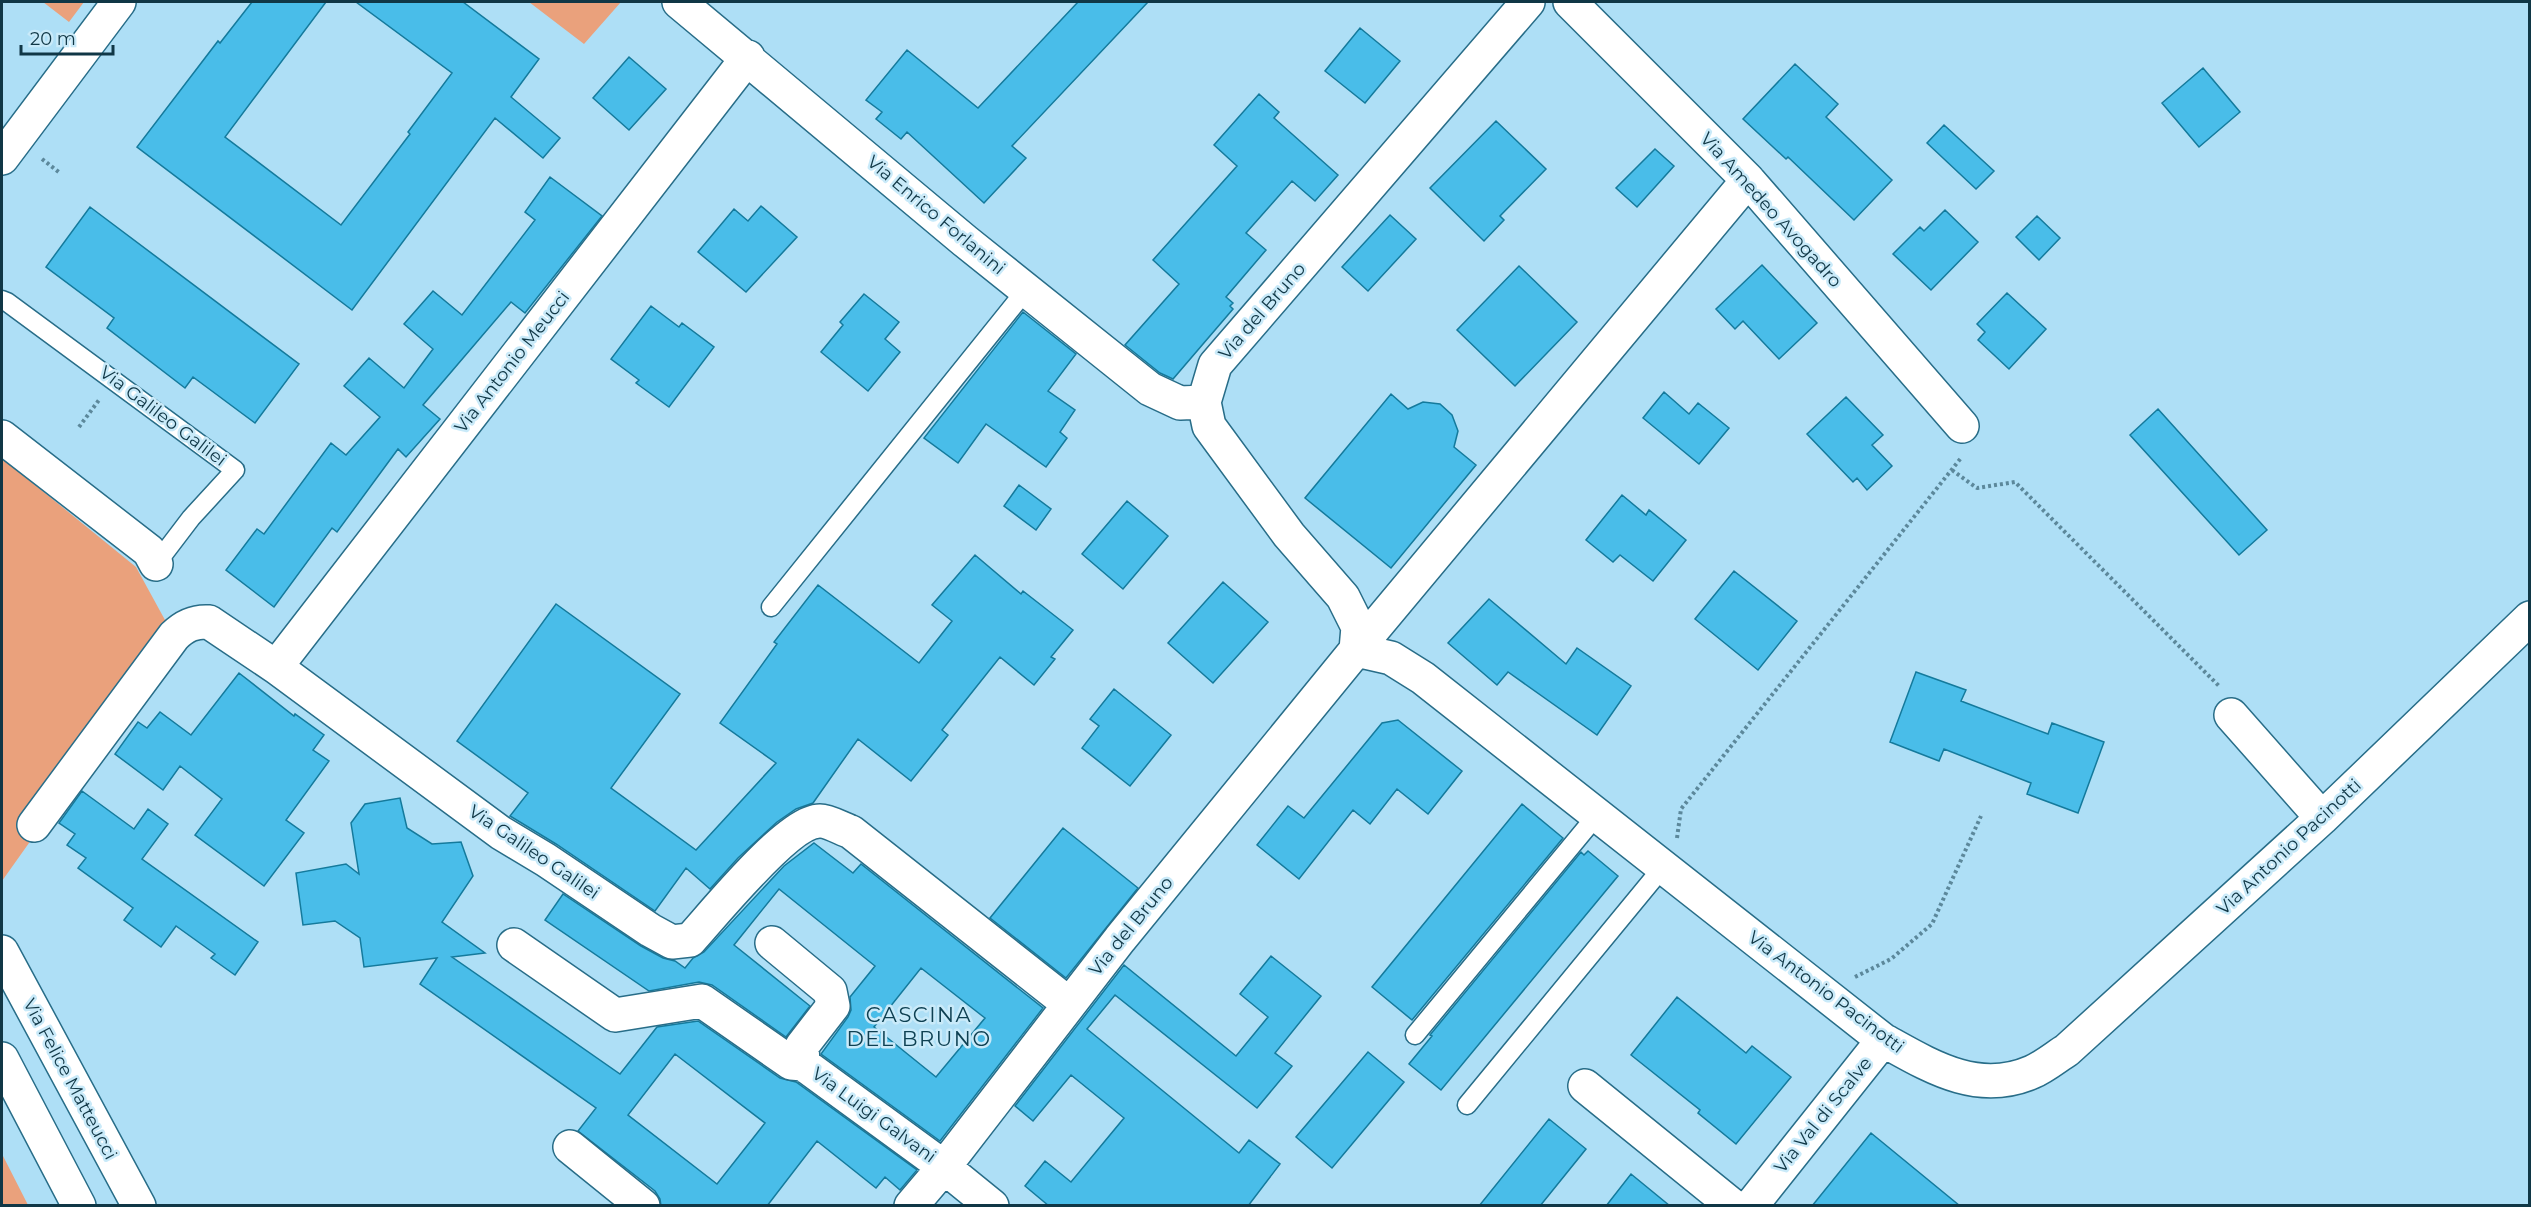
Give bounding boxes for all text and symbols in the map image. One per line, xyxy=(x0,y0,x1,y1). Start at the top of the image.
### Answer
scale bar xyxy=(21,18,112,56)
text: 20 m xyxy=(30,28,76,50)
street label: Via Amedeo Avogadro xyxy=(1696,128,1846,292)
street label: Via Enrico Forlanini xyxy=(862,151,1010,279)
street label: Via del Bruno xyxy=(1214,258,1310,364)
street label: Via Antonio Meucci xyxy=(450,287,574,437)
street label: Via Galileo Galilei xyxy=(95,361,231,471)
street label: Via Antonio Pacinotti xyxy=(2212,774,2366,920)
street label: Via Galileo Galilei xyxy=(464,800,604,904)
street label: Via del Bruno xyxy=(1084,872,1178,980)
street label: Via Antonio Pacinotti xyxy=(1744,926,1908,1058)
street label: Via Felice Matteucci xyxy=(18,995,122,1163)
district label: CASCINA DEL BRUNO xyxy=(846,1002,992,1051)
street label: Via Val di Scalve xyxy=(1769,1052,1877,1177)
street label: Via Luigi Galvani xyxy=(808,1063,940,1167)

